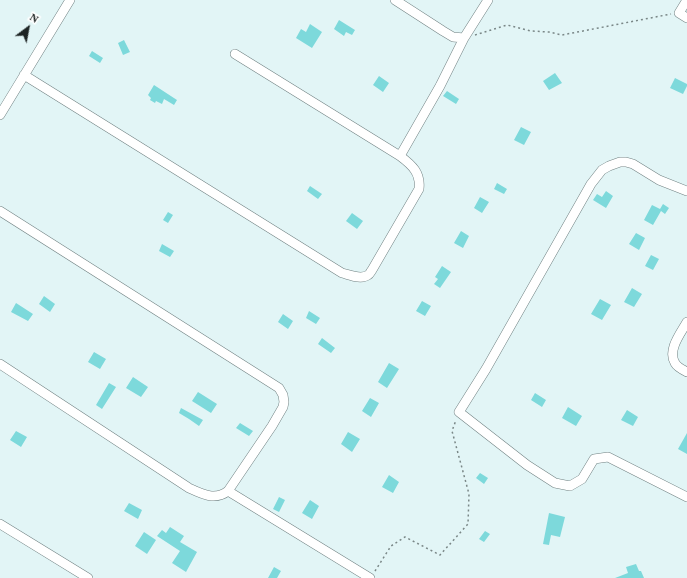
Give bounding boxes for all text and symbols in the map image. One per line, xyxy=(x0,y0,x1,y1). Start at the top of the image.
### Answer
north arrow xyxy=(8,8,48,48)
text: N xyxy=(28,11,41,25)

